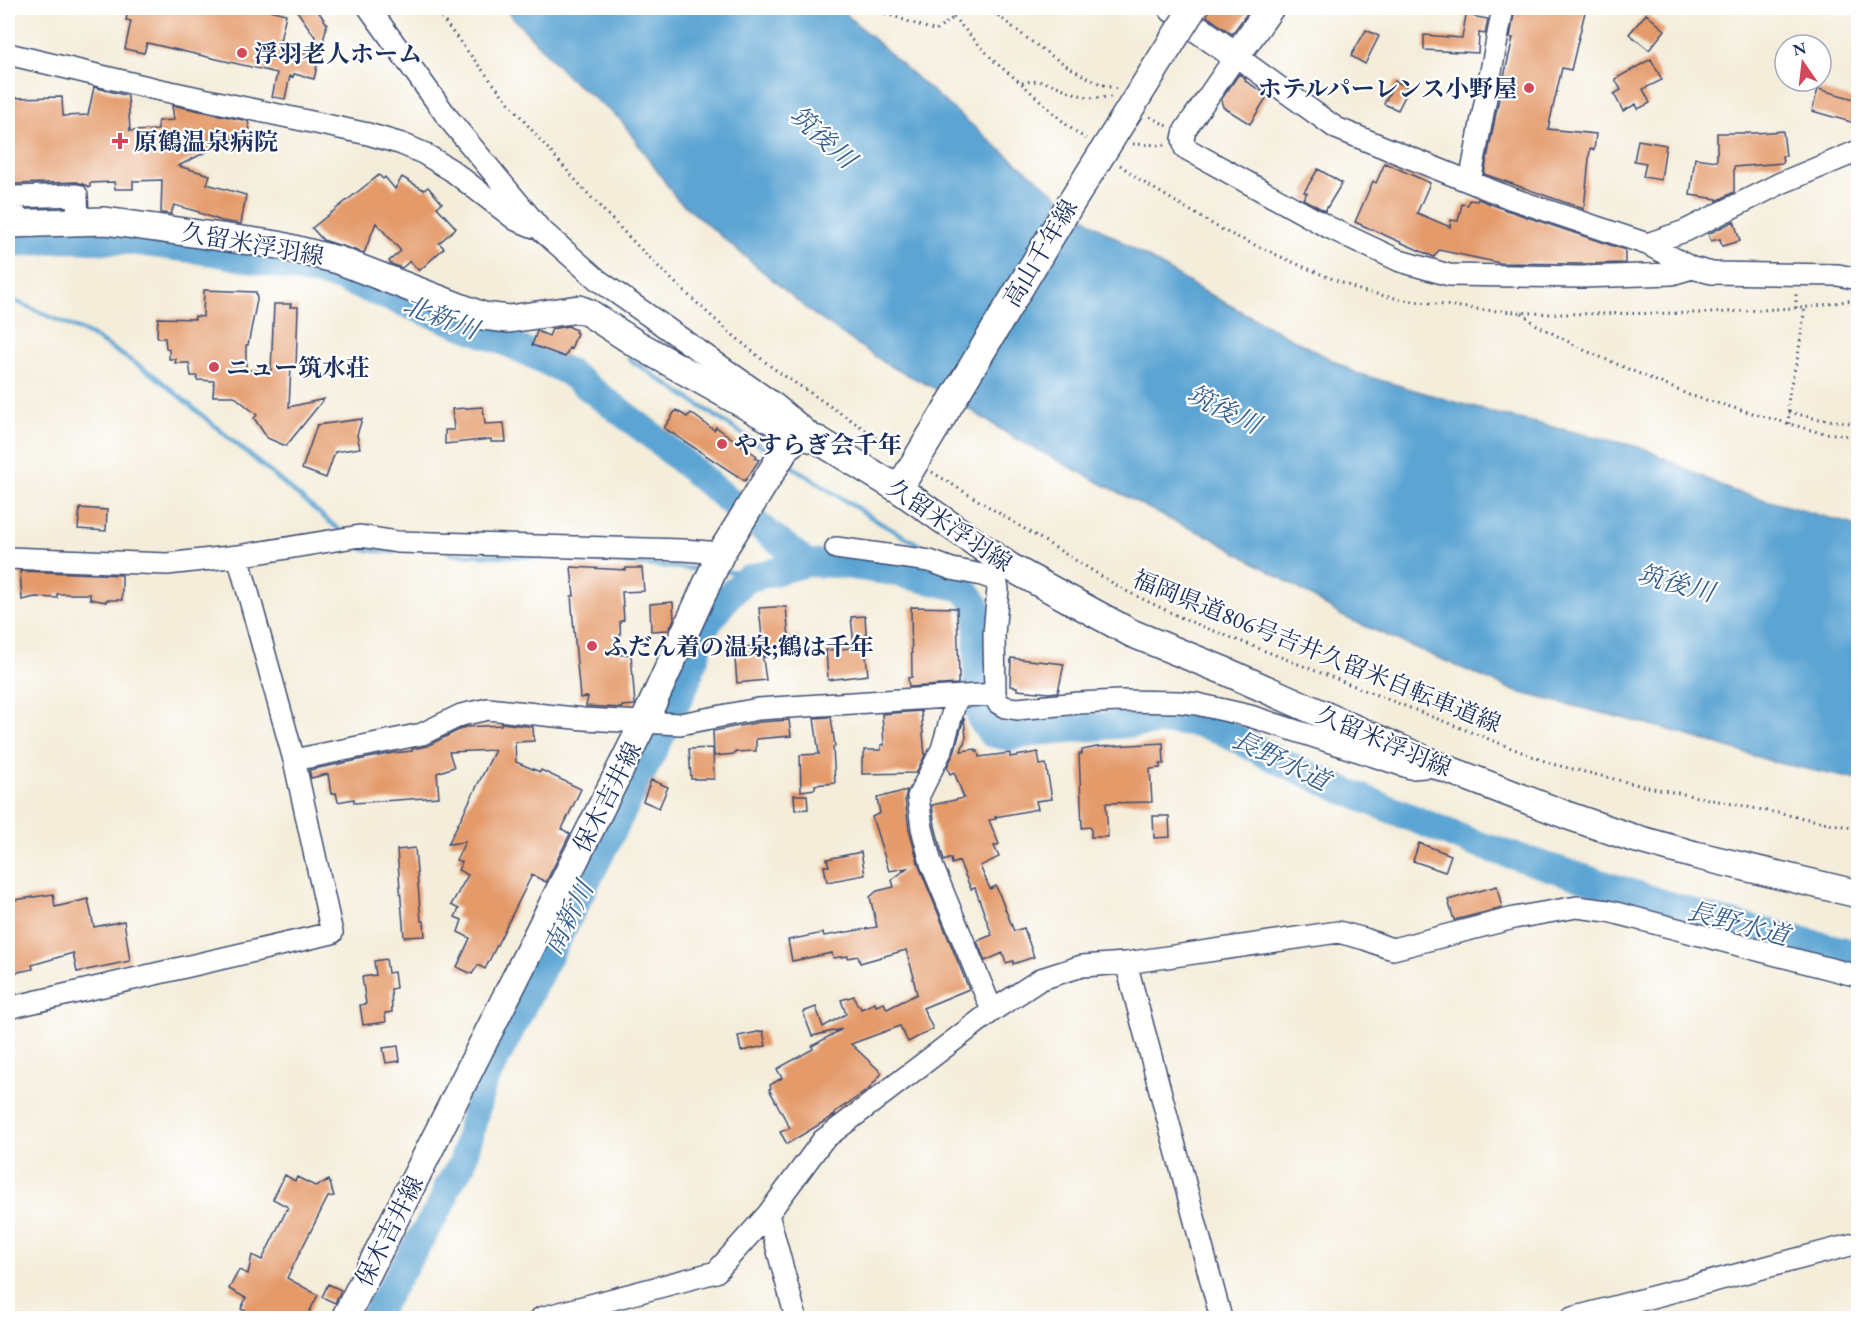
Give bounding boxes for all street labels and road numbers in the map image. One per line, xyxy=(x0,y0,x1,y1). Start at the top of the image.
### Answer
street label: 高山千年線 xyxy=(996,194,1084,312)
street label: 久留米浮羽線 xyxy=(179,216,327,272)
street label: 久留米浮羽線 xyxy=(882,472,1018,578)
street label: 福岡県道806号吉井久留米自転車道線 xyxy=(1128,563,1506,739)
street label: 久留米浮羽線 xyxy=(1312,699,1456,783)
street label: 保木吉井線 xyxy=(566,737,648,857)
street label: 保木吉井線 xyxy=(348,1171,430,1291)

